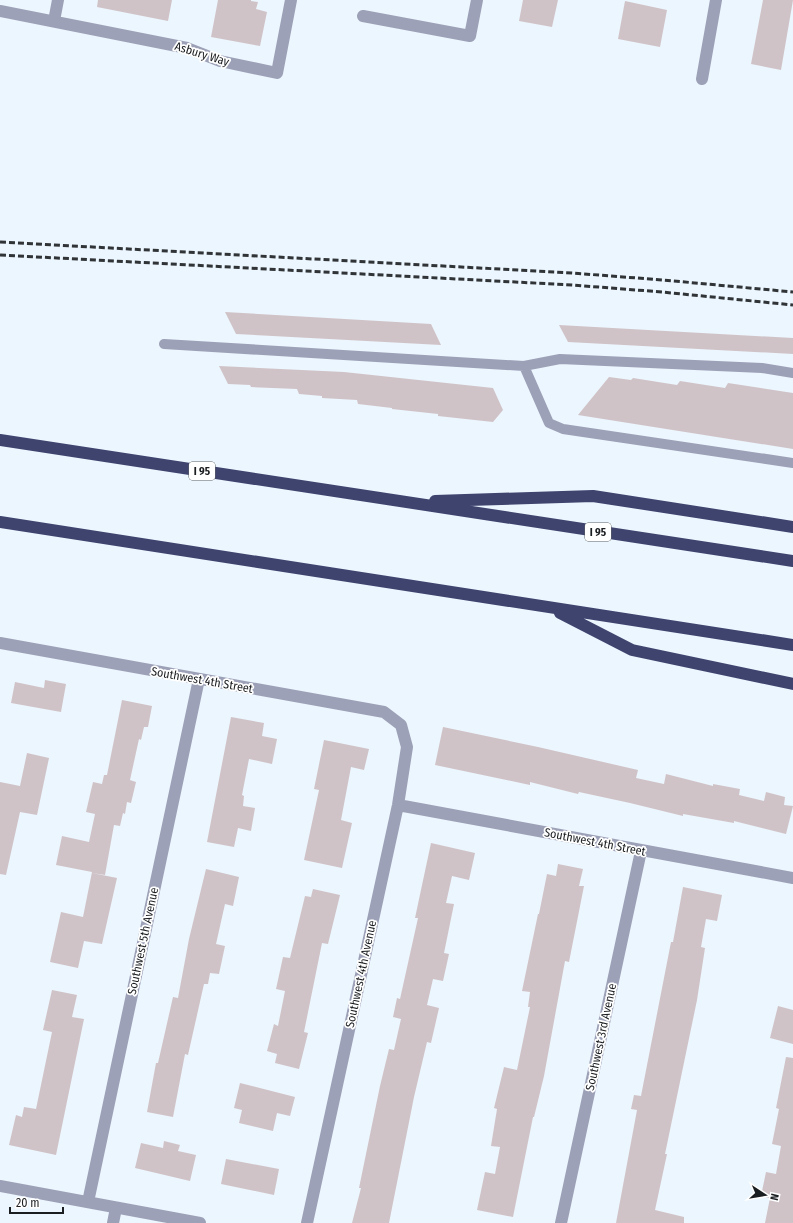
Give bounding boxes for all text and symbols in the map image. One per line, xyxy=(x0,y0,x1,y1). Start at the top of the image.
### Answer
street label: Asbury Way xyxy=(173,39,232,69)
road number: I 95 xyxy=(189,462,215,480)
road number: I 95 xyxy=(585,523,611,541)
street label: Southwest 4th Street xyxy=(150,664,254,696)
street label: Southwest 4th Street xyxy=(543,825,647,859)
street label: Southwest 5th Avenue xyxy=(125,886,161,996)
street label: Southwest 4th Avenue xyxy=(343,919,379,1029)
street label: Southwest 3rd Avenue xyxy=(583,982,619,1092)
north arrow xyxy=(745,1175,785,1215)
scale bar xyxy=(10,1189,63,1215)
text: N xyxy=(767,1192,781,1202)
text: 20 m xyxy=(16,1196,40,1210)

